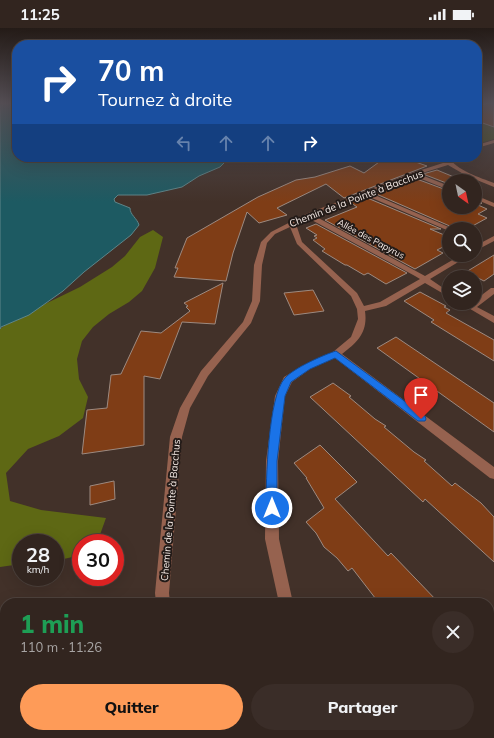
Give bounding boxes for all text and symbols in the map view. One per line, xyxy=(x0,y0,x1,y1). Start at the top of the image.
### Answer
text: 11:25 xyxy=(20,5,60,24)
text: 70 m xyxy=(98,53,164,88)
icon: right xyxy=(32,56,84,108)
text: Tournez à droite xyxy=(98,88,232,111)
icon: left xyxy=(173,132,195,154)
icon: ahead xyxy=(215,132,237,154)
icon: ahead xyxy=(257,132,279,154)
icon: right xyxy=(299,132,321,154)
street label: Chemin de la Pointe à Bacchus xyxy=(287,167,425,230)
north arrow xyxy=(442,174,482,214)
map controls xyxy=(442,174,482,310)
street label: Allée des Papyrus xyxy=(335,216,407,262)
button: search xyxy=(442,222,482,262)
button: layers xyxy=(442,270,482,310)
pin xyxy=(404,378,438,419)
icon: arrive xyxy=(410,384,432,406)
street label: Chemin de la Pointe à Bacchus xyxy=(158,439,183,582)
position arrow xyxy=(251,487,293,529)
speed limit sign: 30 xyxy=(72,534,124,586)
text: 28 xyxy=(26,542,50,567)
text: km/h xyxy=(27,563,49,576)
text: 1 min xyxy=(20,609,84,639)
button: close xyxy=(432,611,474,653)
text: 110 m · 11:26 xyxy=(20,639,102,655)
button: Quitter xyxy=(20,684,243,730)
button: Partager xyxy=(251,684,474,730)

